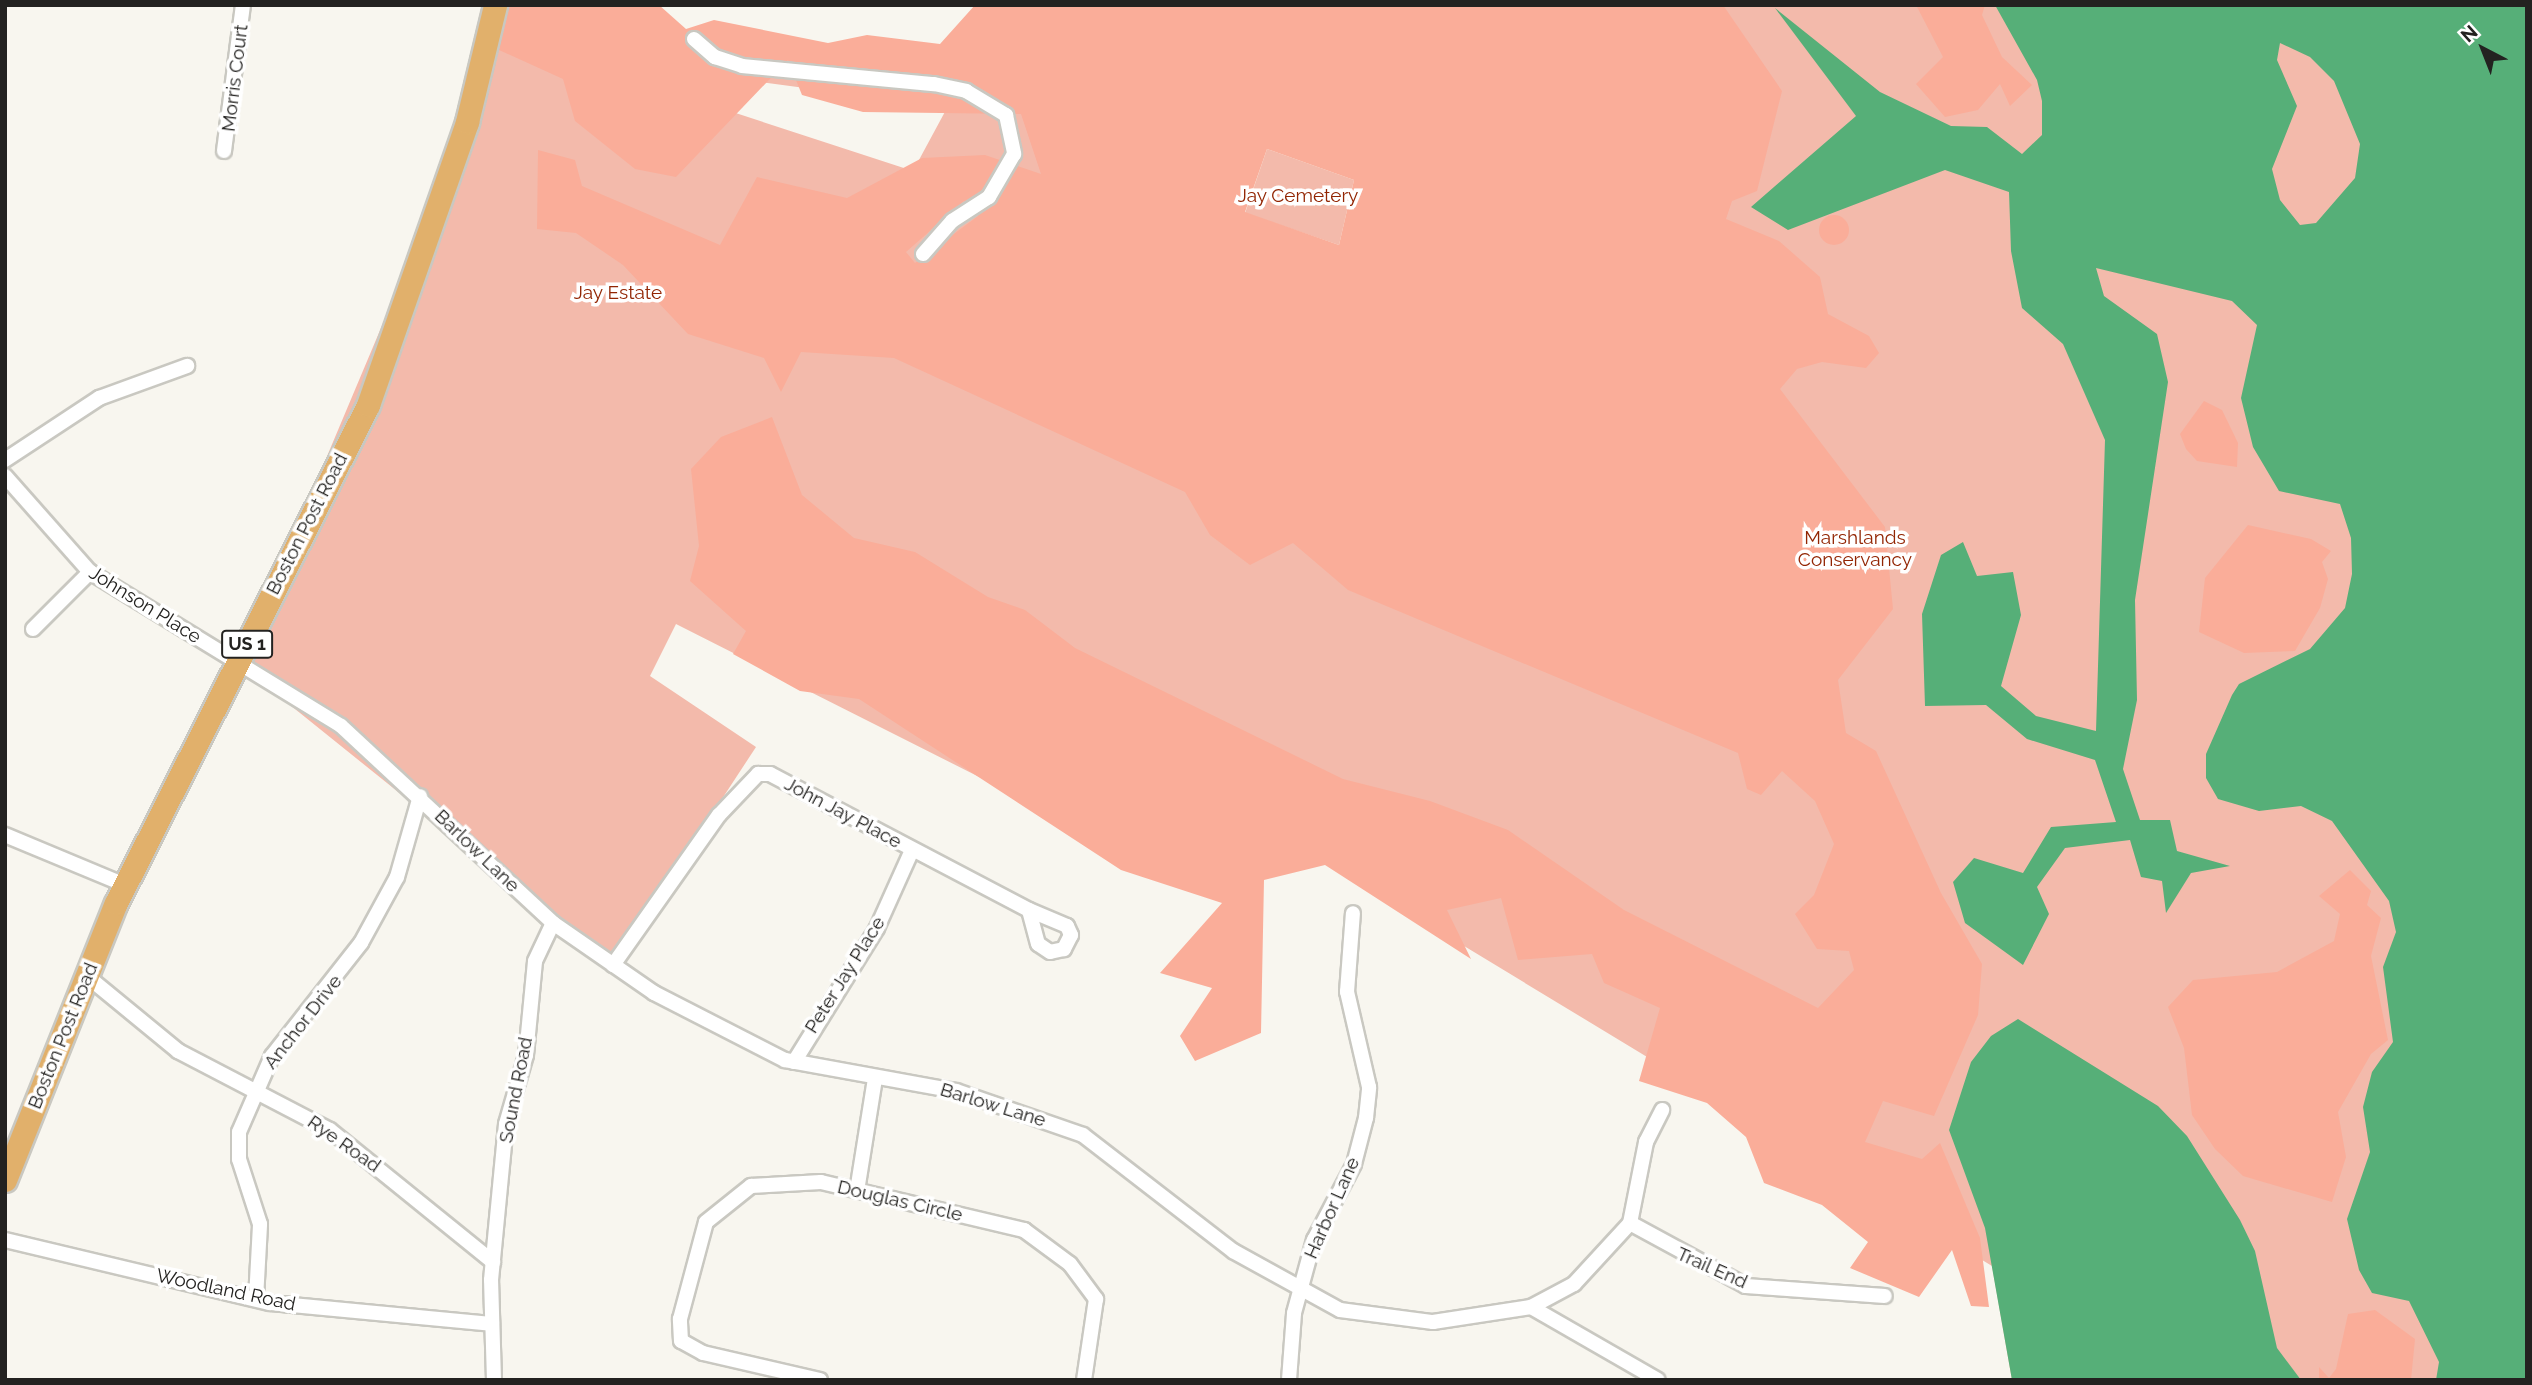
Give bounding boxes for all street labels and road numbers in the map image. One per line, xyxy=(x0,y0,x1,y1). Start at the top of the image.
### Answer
street label: Morris Court xyxy=(217,23,253,133)
street label: Boston Post Road xyxy=(262,450,352,598)
street label: Johnson Place xyxy=(85,562,205,648)
road number: US 1 xyxy=(221,630,273,658)
street label: John Jay Place xyxy=(780,772,906,854)
street label: Barlow Lane xyxy=(430,805,524,897)
street label: Peter Jay Place xyxy=(800,912,890,1038)
street label: Boston Post Road xyxy=(23,960,103,1112)
street label: Anchor Drive xyxy=(259,970,347,1074)
street label: Sound Road xyxy=(495,1035,537,1145)
street label: Barlow Lane xyxy=(937,1078,1049,1132)
street label: Rye Road xyxy=(303,1111,385,1177)
street label: Harbor Lane xyxy=(1299,1154,1365,1262)
street label: Douglas Circle xyxy=(835,1176,965,1226)
street label: Trail End xyxy=(1673,1242,1751,1294)
street label: Woodland Road xyxy=(154,1264,298,1316)

